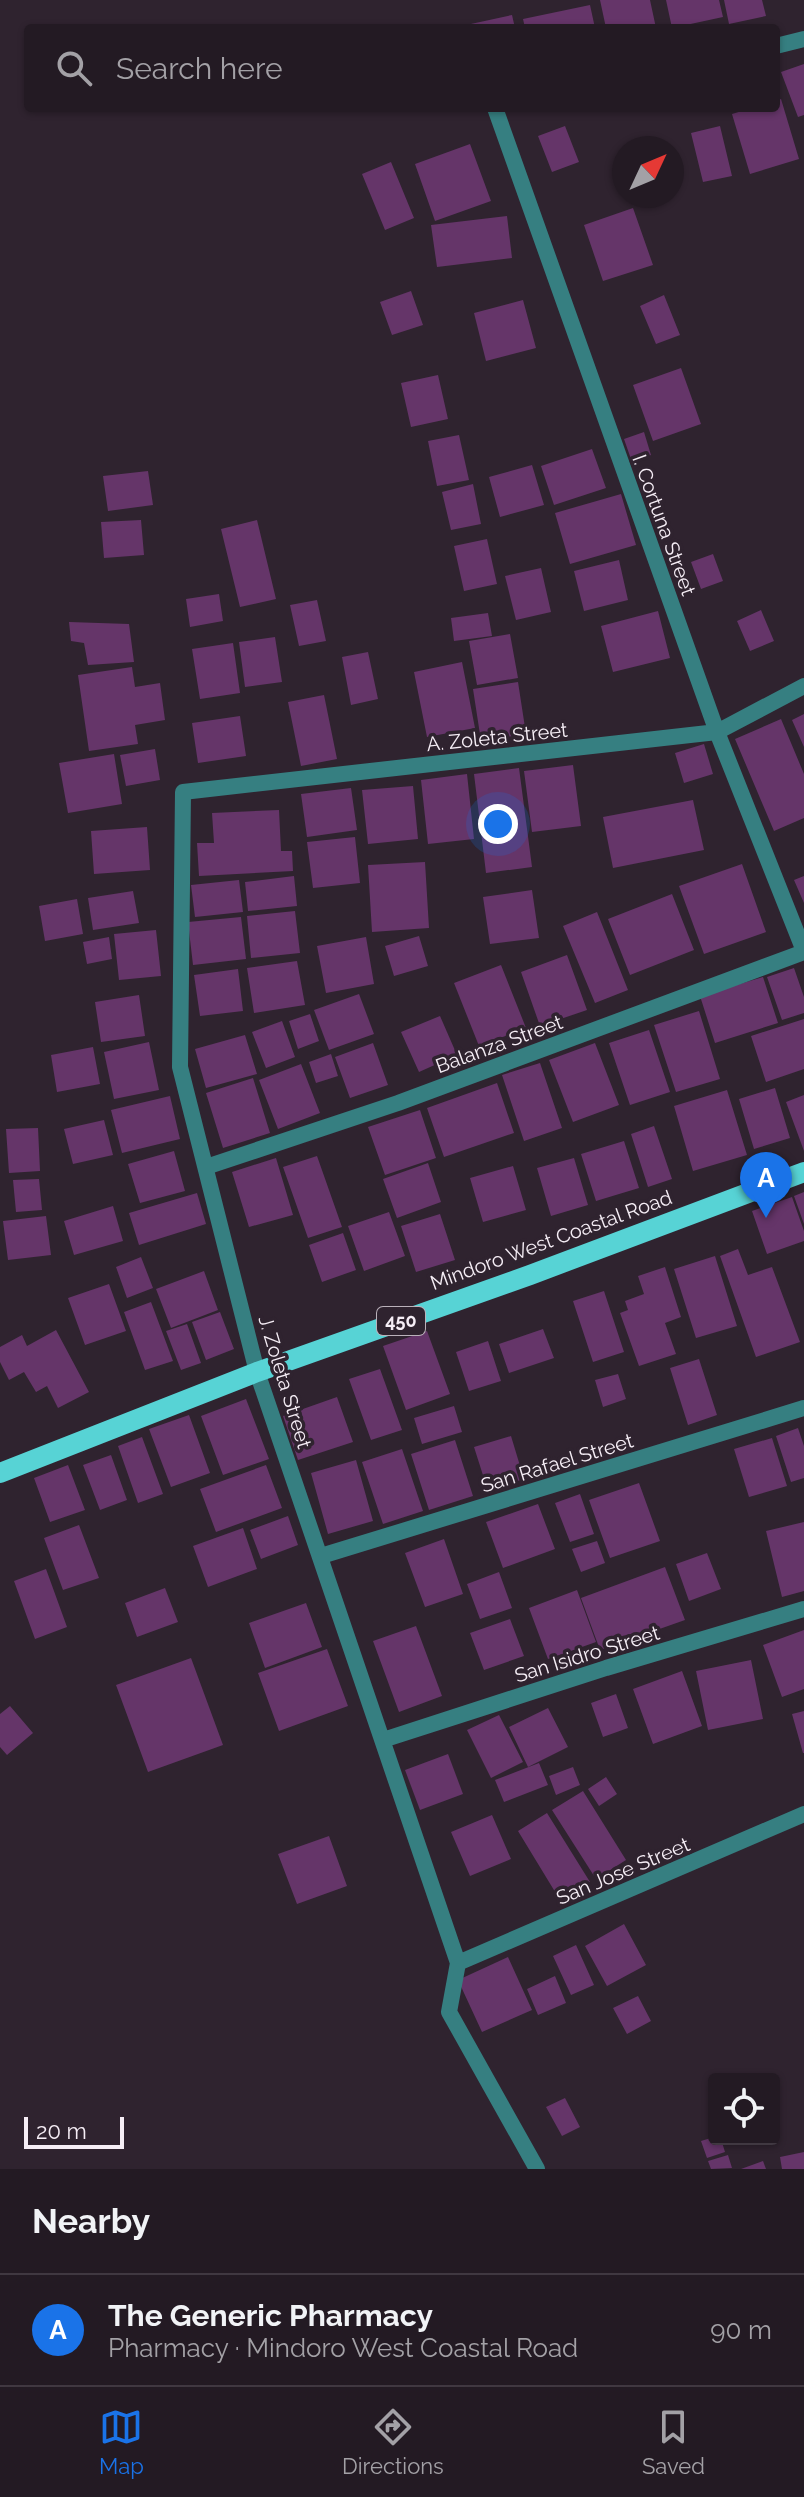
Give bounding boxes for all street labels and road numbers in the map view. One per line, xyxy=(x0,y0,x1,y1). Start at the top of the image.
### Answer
street label: I. Cortuna Street xyxy=(627,451,701,599)
street label: A. Zoleta Street xyxy=(425,718,569,756)
street label: Balanza Street xyxy=(432,1010,566,1078)
street label: Mindoro West Coastal Road xyxy=(427,1185,675,1295)
road number: 450 xyxy=(377,1307,425,1335)
street label: J. Zoleta Street xyxy=(253,1313,317,1452)
street label: San Rafael Street xyxy=(478,1428,636,1498)
street label: San Isidro Street xyxy=(512,1620,663,1687)
street label: San Jose Street xyxy=(553,1832,694,1910)

